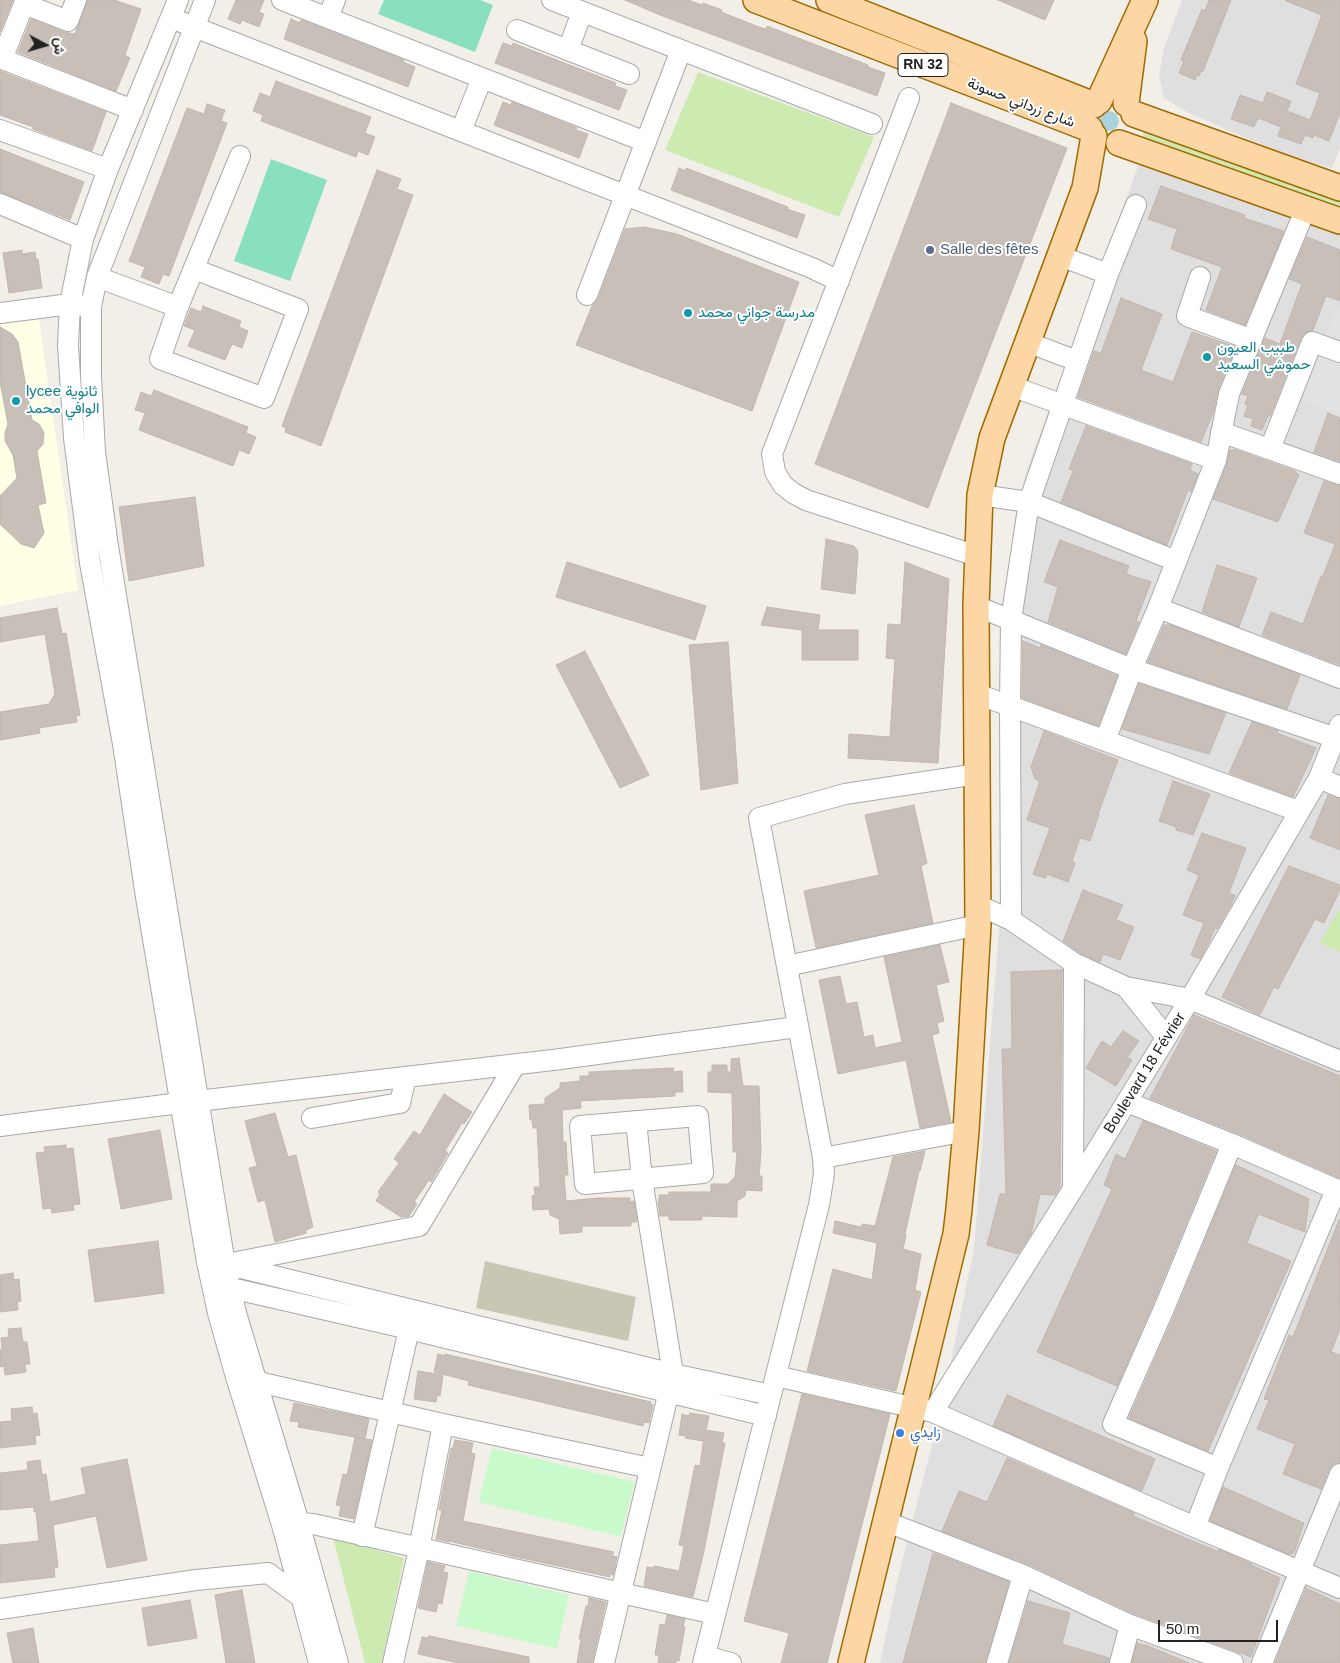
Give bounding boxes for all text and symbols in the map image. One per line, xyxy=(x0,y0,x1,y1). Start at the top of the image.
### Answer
north arrow xyxy=(20,20,70,70)
text: ش xyxy=(51,37,69,56)
road number: RN 32 xyxy=(898,54,948,76)
street label: شارع زرداني حسونة xyxy=(965,74,1077,132)
place label: Salle des fêtes xyxy=(940,241,1038,259)
marker: Salle des fêtes xyxy=(924,244,936,256)
place label: مدرسة جواني محمد xyxy=(698,304,815,322)
marker: مدرسة جواني محمد xyxy=(682,307,694,319)
place label: طبيب العيون حموشي السعيد xyxy=(1217,339,1311,374)
marker: طبيب العيون حموشي السعيد xyxy=(1201,351,1213,363)
place label: lycee ثانوية الوافي محمد xyxy=(26,383,100,418)
marker: lycee ثانوية الوافي محمد xyxy=(10,395,22,407)
street label: Boulevard 18 Février xyxy=(1100,1009,1190,1137)
place label: زايدي xyxy=(910,1424,941,1442)
marker: زايدي xyxy=(894,1427,906,1439)
scale bar xyxy=(1160,1610,1280,1642)
text: 50 m xyxy=(1166,1620,1199,1637)

